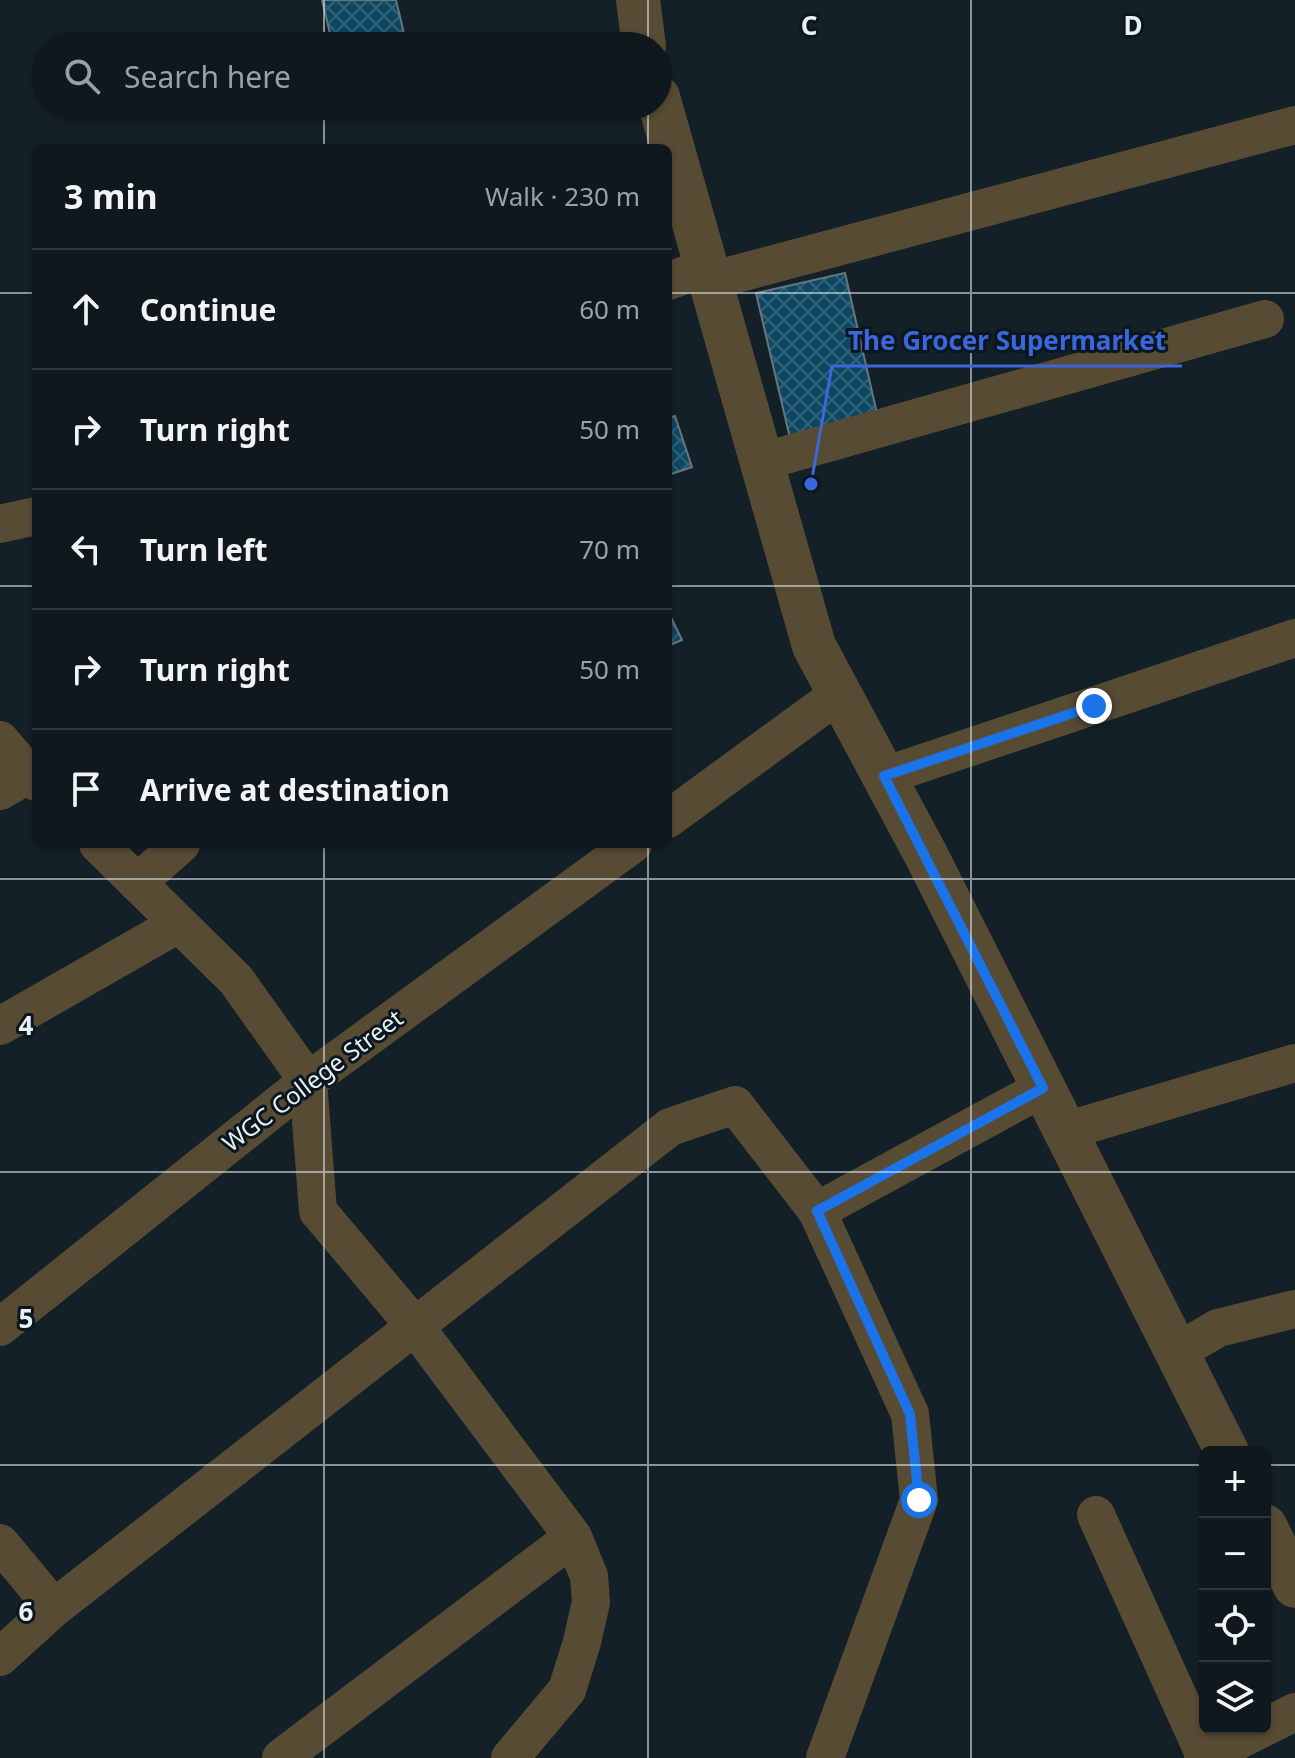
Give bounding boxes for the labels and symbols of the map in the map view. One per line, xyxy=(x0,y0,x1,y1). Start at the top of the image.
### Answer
text: C xyxy=(801,7,817,43)
text: D xyxy=(1123,7,1143,43)
callout: The Grocer Supermarket xyxy=(832,316,1182,366)
text: The Grocer Supermarket xyxy=(848,322,1166,358)
route end xyxy=(1076,688,1112,724)
street label: WGC College Street xyxy=(215,1001,409,1159)
text: 4 xyxy=(19,1007,34,1043)
text: 5 xyxy=(19,1300,33,1336)
route start xyxy=(901,1482,937,1518)
text: 6 xyxy=(19,1593,34,1629)

